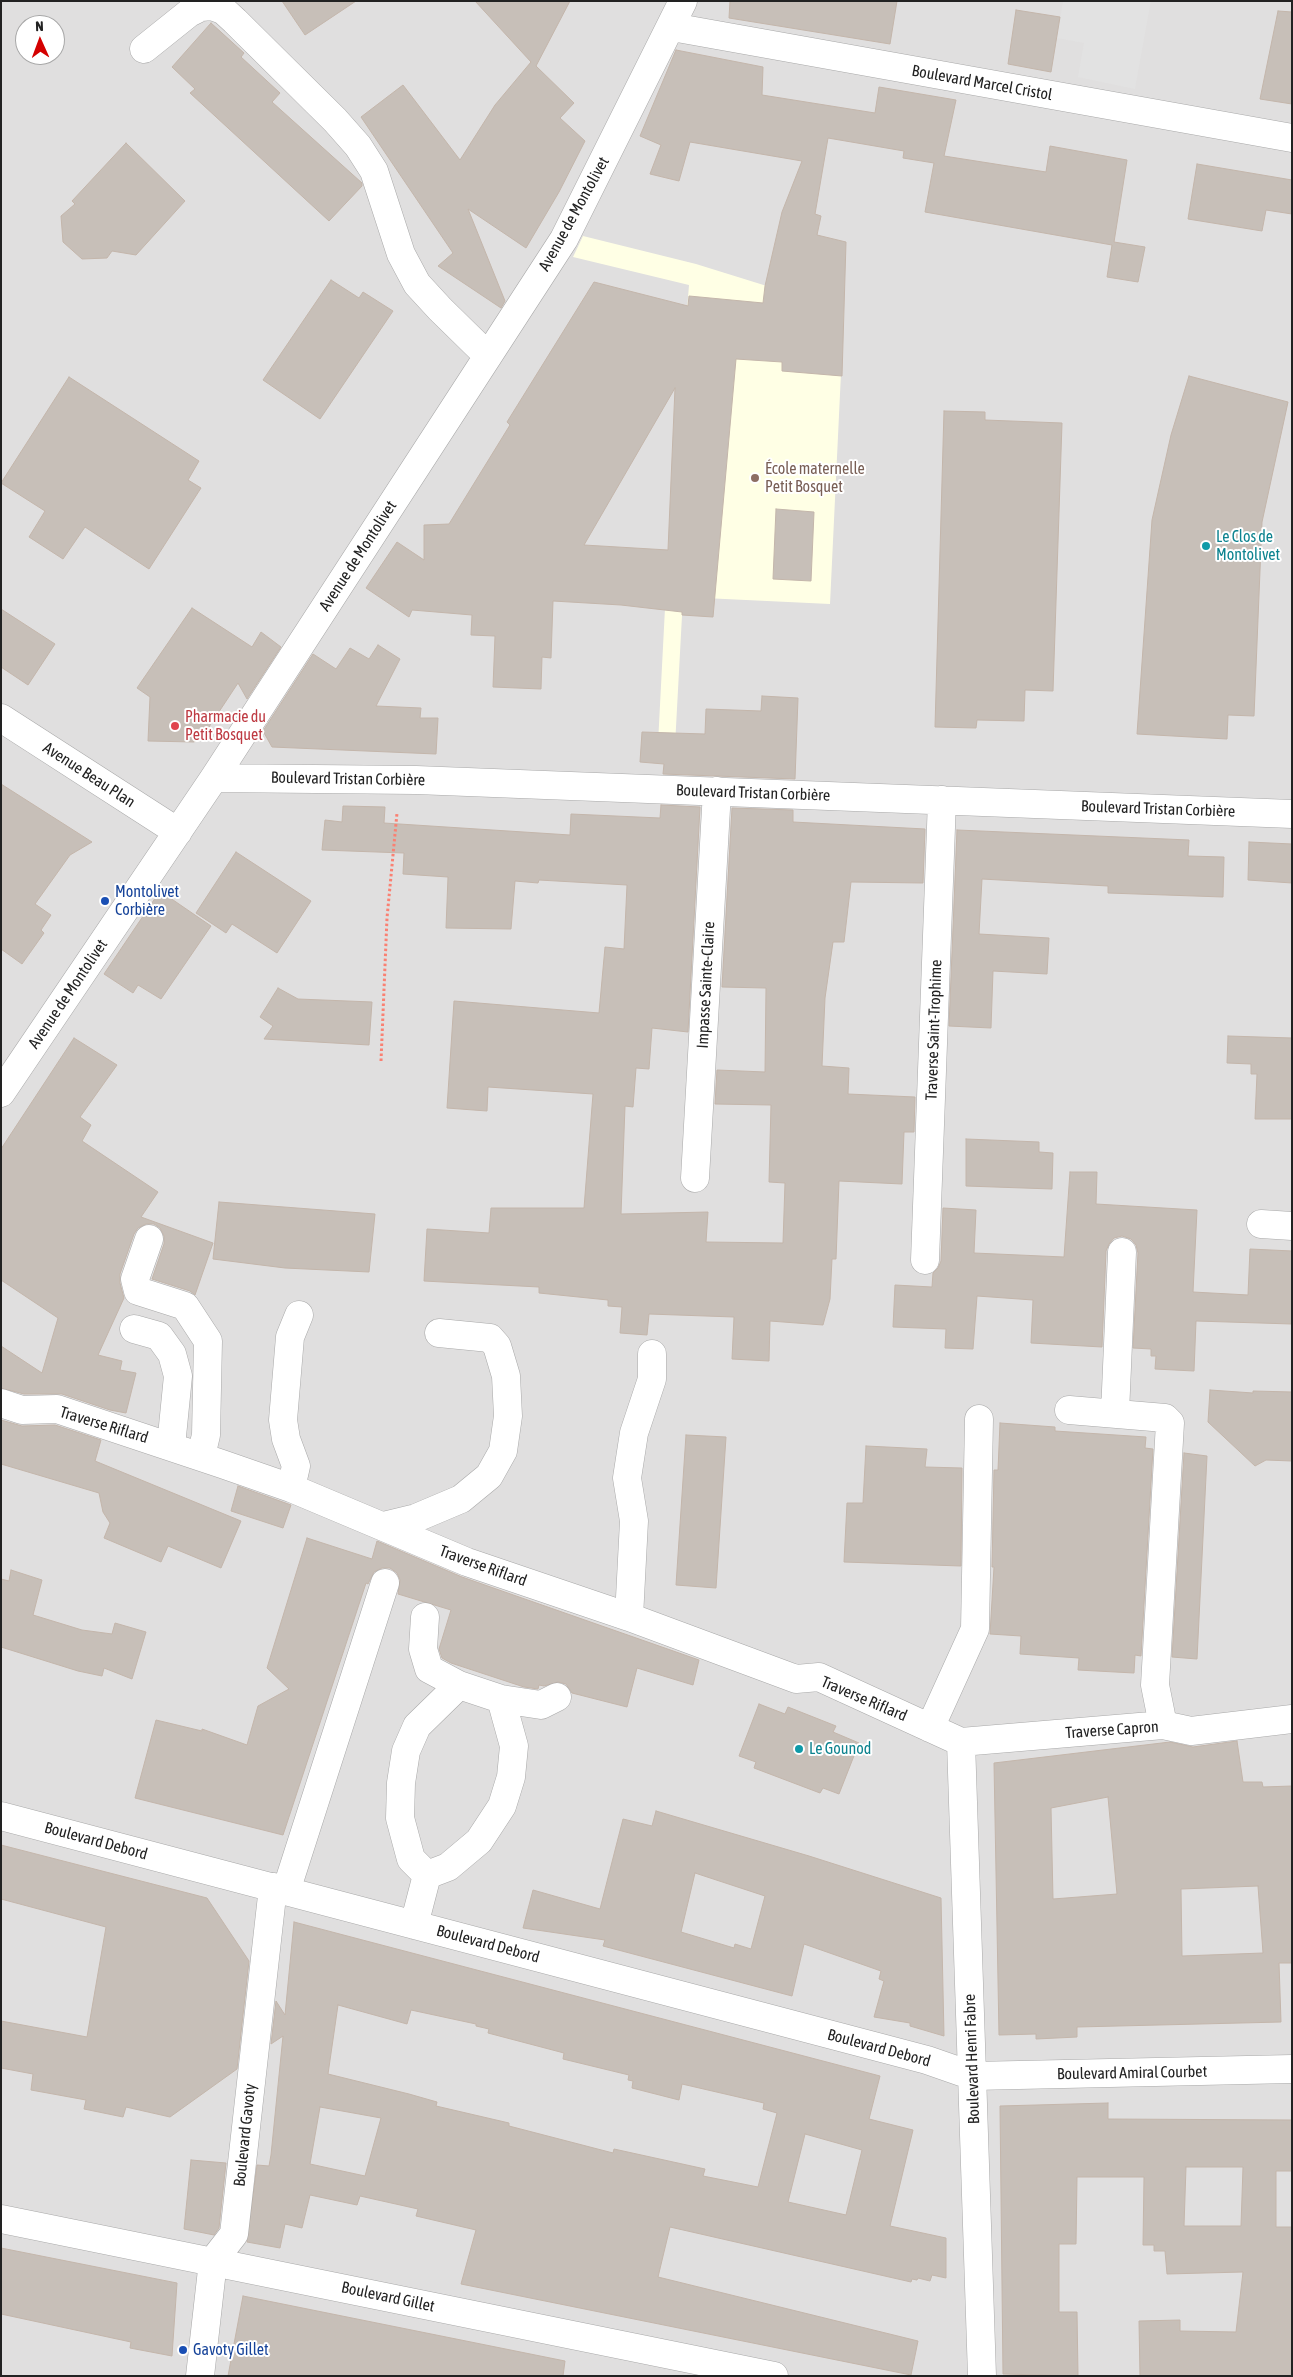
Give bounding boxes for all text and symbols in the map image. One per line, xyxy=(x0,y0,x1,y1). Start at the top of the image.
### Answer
north arrow xyxy=(15,15,65,65)
text: N xyxy=(35,18,44,34)
street label: Boulevard Marcel Cristol xyxy=(910,61,1054,105)
street label: Avenue de Montolivet xyxy=(535,153,613,275)
place label: École maternelle Petit Bosquet xyxy=(765,459,865,497)
marker: École maternelle Petit Bosquet xyxy=(749,472,761,484)
street label: Avenue de Montolivet xyxy=(315,497,401,615)
place label: Le Clos de Montolivet xyxy=(1216,527,1280,565)
marker: Le Clos de Montolivet xyxy=(1200,540,1212,552)
place label: Pharmacie du Petit Bosquet xyxy=(185,707,266,745)
marker: Pharmacie du Petit Bosquet xyxy=(169,720,181,732)
street label: Avenue Beau Plan xyxy=(39,738,139,812)
street label: Boulevard Tristan Corbière xyxy=(271,768,425,790)
street label: Boulevard Tristan Corbière xyxy=(675,781,831,805)
street label: Boulevard Tristan Corbière xyxy=(1080,797,1236,821)
place label: Montolivet Corbière xyxy=(115,882,179,920)
marker: Montolivet Corbière xyxy=(99,895,111,907)
street label: Impasse Sainte-Claire xyxy=(693,921,719,1049)
street label: Avenue de Montolivet xyxy=(24,936,112,1052)
street label: Traverse Saint-Trophime xyxy=(922,959,946,1101)
street label: Traverse Riflard xyxy=(57,1402,151,1448)
street label: Traverse Riflard xyxy=(437,1541,529,1591)
street label: Traverse Riflard xyxy=(818,1672,910,1726)
street label: Traverse Capron xyxy=(1065,1717,1159,1743)
place label: Le Gounod xyxy=(809,1739,871,1759)
marker: Le Gounod xyxy=(793,1743,805,1755)
street label: Boulevard Debord xyxy=(42,1818,150,1864)
street label: Boulevard Debord xyxy=(434,1921,542,1967)
street label: Boulevard Henri Fabre xyxy=(960,1993,984,2125)
street label: Boulevard Debord xyxy=(825,2025,933,2071)
street label: Boulevard Amiral Courbet xyxy=(1057,2062,1207,2084)
street label: Boulevard Gavoty xyxy=(230,2083,260,2187)
street label: Boulevard Gillet xyxy=(340,2278,436,2316)
place label: Gavoty Gillet xyxy=(193,2340,269,2360)
marker: Gavoty Gillet xyxy=(177,2344,189,2356)

